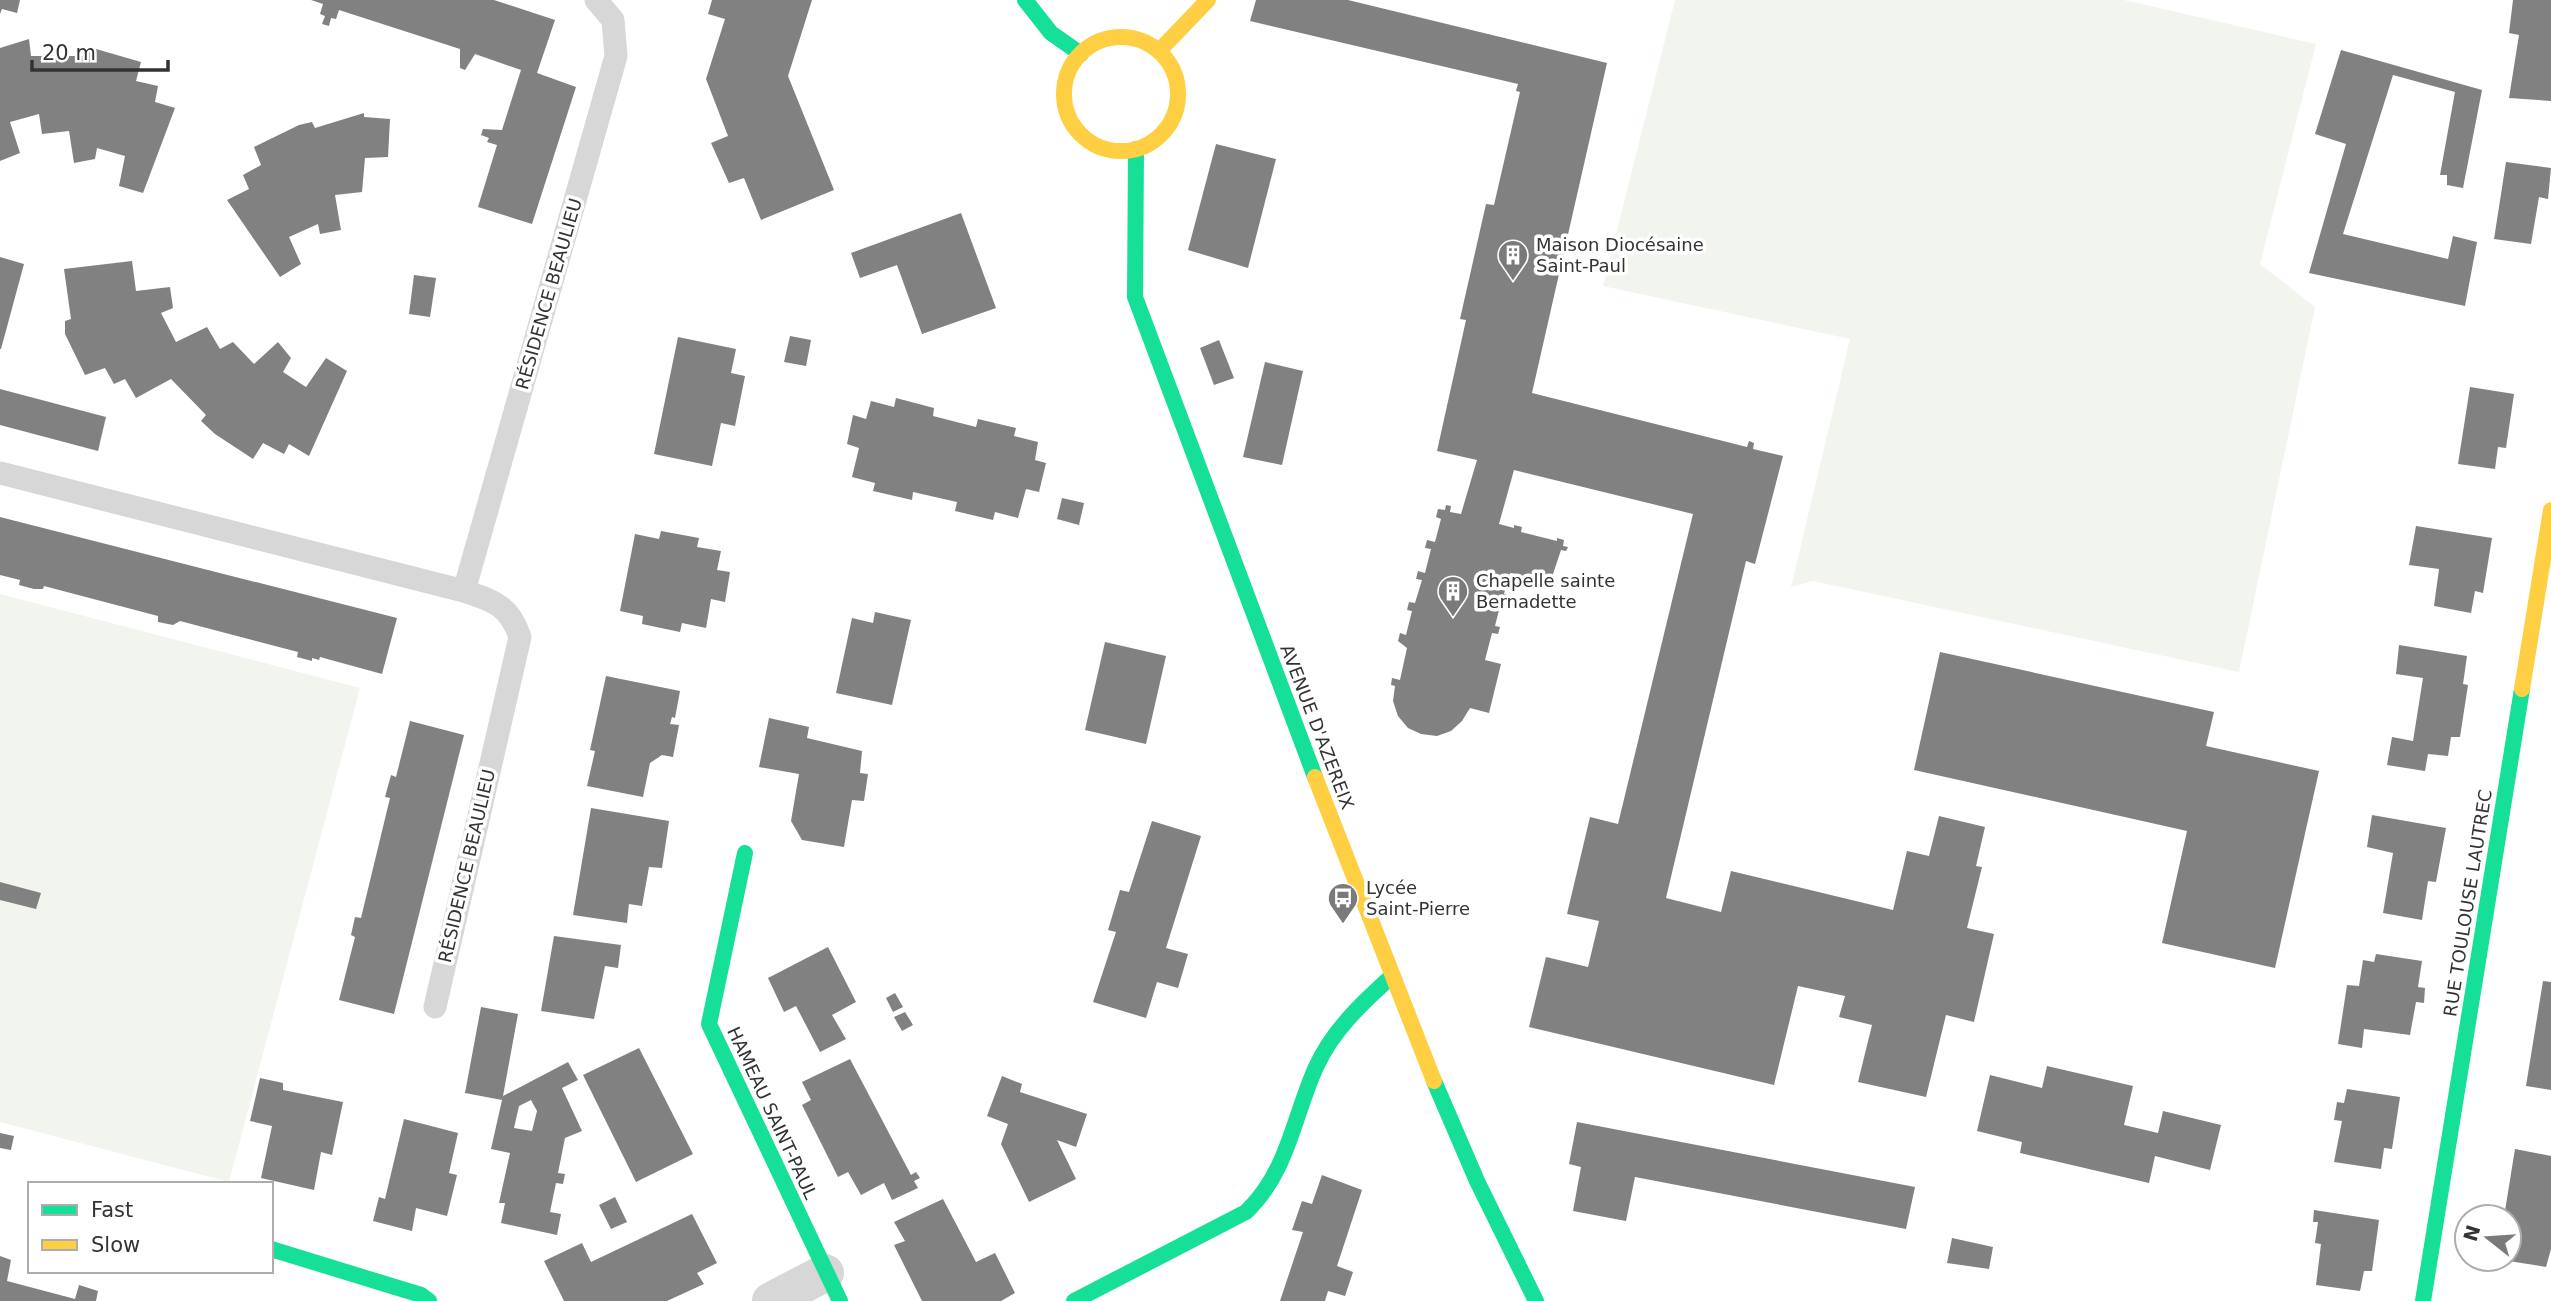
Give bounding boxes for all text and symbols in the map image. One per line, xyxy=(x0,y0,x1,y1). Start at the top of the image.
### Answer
scale bar xyxy=(32,28,168,72)
text: 20 m xyxy=(42,41,96,65)
street label: RÉSIDENCE BEAULIEU xyxy=(511,196,586,392)
place label: Maison Diocésaine Saint-Paul xyxy=(1536,234,1704,276)
building icon: Maison Diocésaine Saint-Paul xyxy=(1496,238,1530,282)
place label: Chapelle sainte Bernadette xyxy=(1476,570,1615,612)
building icon: Chapelle sainte Bernadette xyxy=(1436,574,1470,618)
street label: AVENUE D'AZEREIX xyxy=(1276,641,1359,812)
street label: RÉSIDENCE BEAULIEU xyxy=(434,767,499,965)
street label: RUE TOULOUSE LAUTREC xyxy=(2439,788,2496,1018)
place label: Lycée Saint-Pierre xyxy=(1366,877,1470,919)
bus stop icon: Lycée Saint-Pierre xyxy=(1326,881,1360,925)
street label: HAMEAU SAINT-PAUL xyxy=(723,1023,822,1202)
legend xyxy=(28,1182,273,1273)
text: Fast xyxy=(91,1198,133,1222)
north arrow xyxy=(2453,1203,2523,1273)
text: N xyxy=(2459,1222,2485,1244)
text: Slow xyxy=(91,1233,140,1257)

